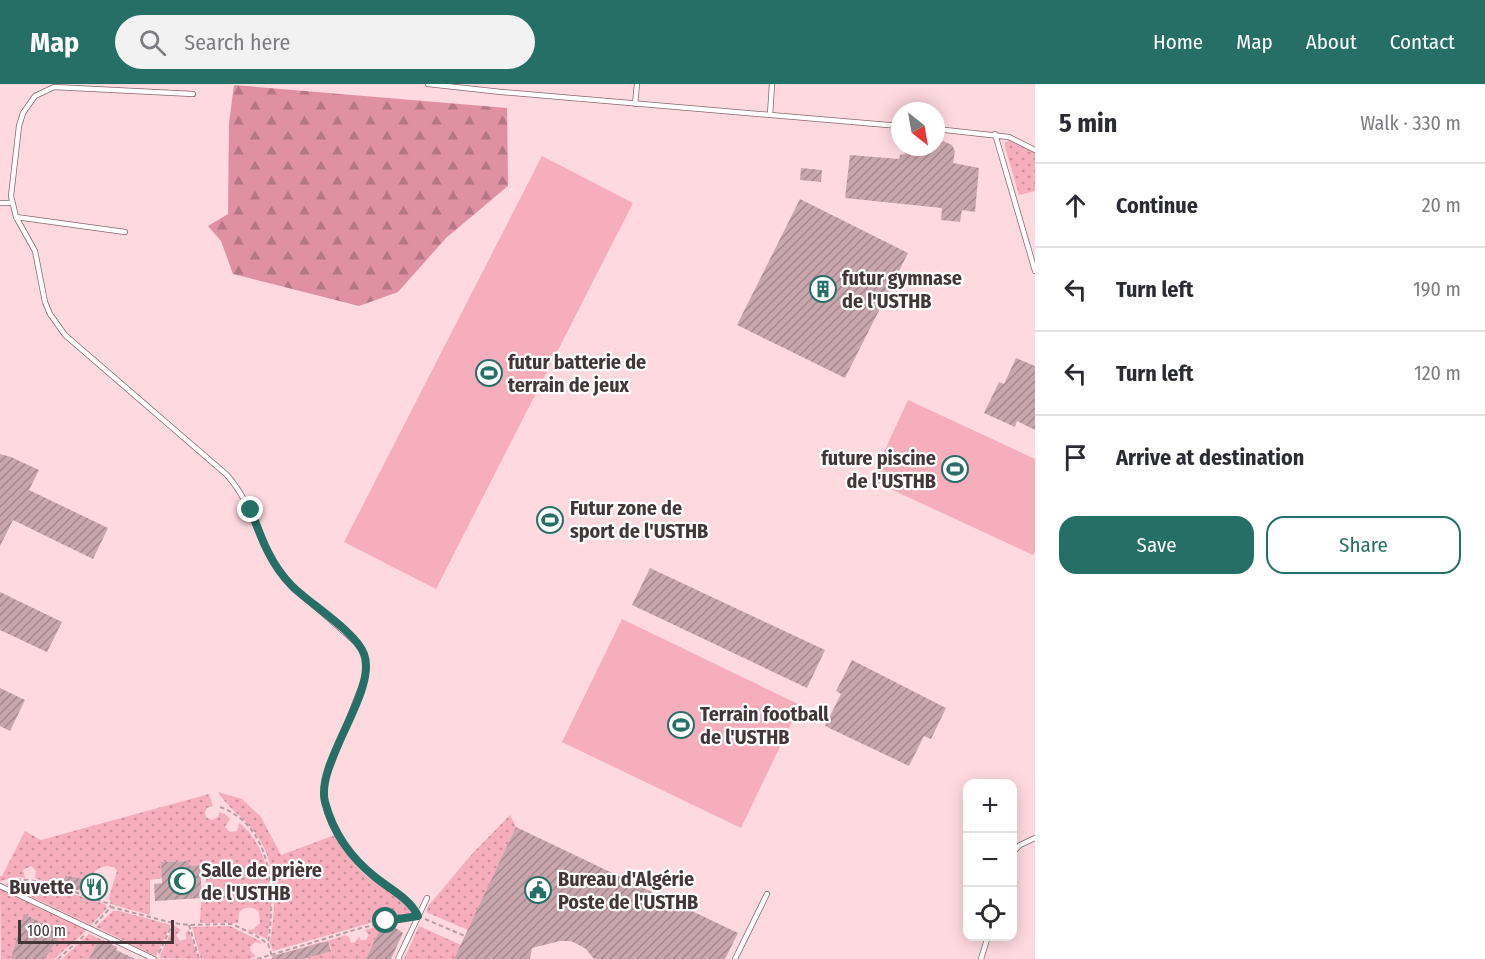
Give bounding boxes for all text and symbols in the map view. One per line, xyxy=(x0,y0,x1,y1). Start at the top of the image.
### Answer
search box xyxy=(115,15,535,69)
text: Map xyxy=(30,26,79,59)
icon: search xyxy=(136,26,169,59)
text: Search here xyxy=(184,29,290,56)
text: Home xyxy=(1153,29,1203,55)
text: Map xyxy=(1236,29,1273,55)
text: About xyxy=(1306,29,1357,55)
text: Contact xyxy=(1390,29,1455,55)
north arrow xyxy=(891,102,945,156)
text: 5 min xyxy=(1059,108,1117,139)
text: Walk · 330 m xyxy=(1360,111,1461,135)
icon: ahead xyxy=(1059,189,1092,222)
text: Continue xyxy=(1116,192,1198,219)
text: 20 m xyxy=(1422,193,1461,217)
place label: futur gymnase de l'USTHB xyxy=(842,266,962,313)
icon: left xyxy=(1059,273,1092,306)
building icon: futur gymnase de l'USTHB xyxy=(808,274,838,304)
text: Turn left xyxy=(1116,276,1194,303)
text: 190 m xyxy=(1413,277,1461,301)
place label: futur batterie de terrain de jeux xyxy=(508,350,646,397)
icon: left xyxy=(1059,357,1092,390)
sports icon: futur batterie de terrain de jeux xyxy=(474,358,504,388)
text: Turn left xyxy=(1116,360,1194,387)
text: 120 m xyxy=(1414,361,1461,385)
icon: arrive xyxy=(1059,441,1092,474)
text: Arrive at destination xyxy=(1116,444,1304,471)
place label: future piscine de l'USTHB xyxy=(821,446,936,493)
sports icon: future piscine de l'USTHB xyxy=(940,454,970,484)
route end xyxy=(237,496,263,522)
place label: Futur zone de sport de l'USTHB xyxy=(570,496,708,543)
sports icon: Futur zone de sport de l'USTHB xyxy=(535,505,565,535)
button: Save xyxy=(1059,516,1254,574)
button: Share xyxy=(1266,516,1461,574)
place label: Terrain football de l'USTHB xyxy=(700,702,829,749)
sports icon: Terrain football de l'USTHB xyxy=(666,710,696,740)
map controls xyxy=(963,779,1017,941)
button: + xyxy=(963,779,1017,833)
button: − xyxy=(963,833,1017,887)
place label: Salle de prière de l'USTHB xyxy=(201,858,322,905)
mosque icon: Salle de prière de l'USTHB xyxy=(167,866,197,896)
place label: Bureau d'Algérie Poste de l'USTHB xyxy=(558,867,698,914)
restaurant icon: Buvette xyxy=(79,872,109,902)
place label: Buvette xyxy=(9,875,74,899)
public building icon: Bureau d'Algérie Poste de l'USTHB xyxy=(523,875,553,905)
button: locate xyxy=(963,887,1017,941)
route start xyxy=(372,907,398,933)
scale bar xyxy=(18,917,174,944)
text: 100 m xyxy=(27,921,66,940)

